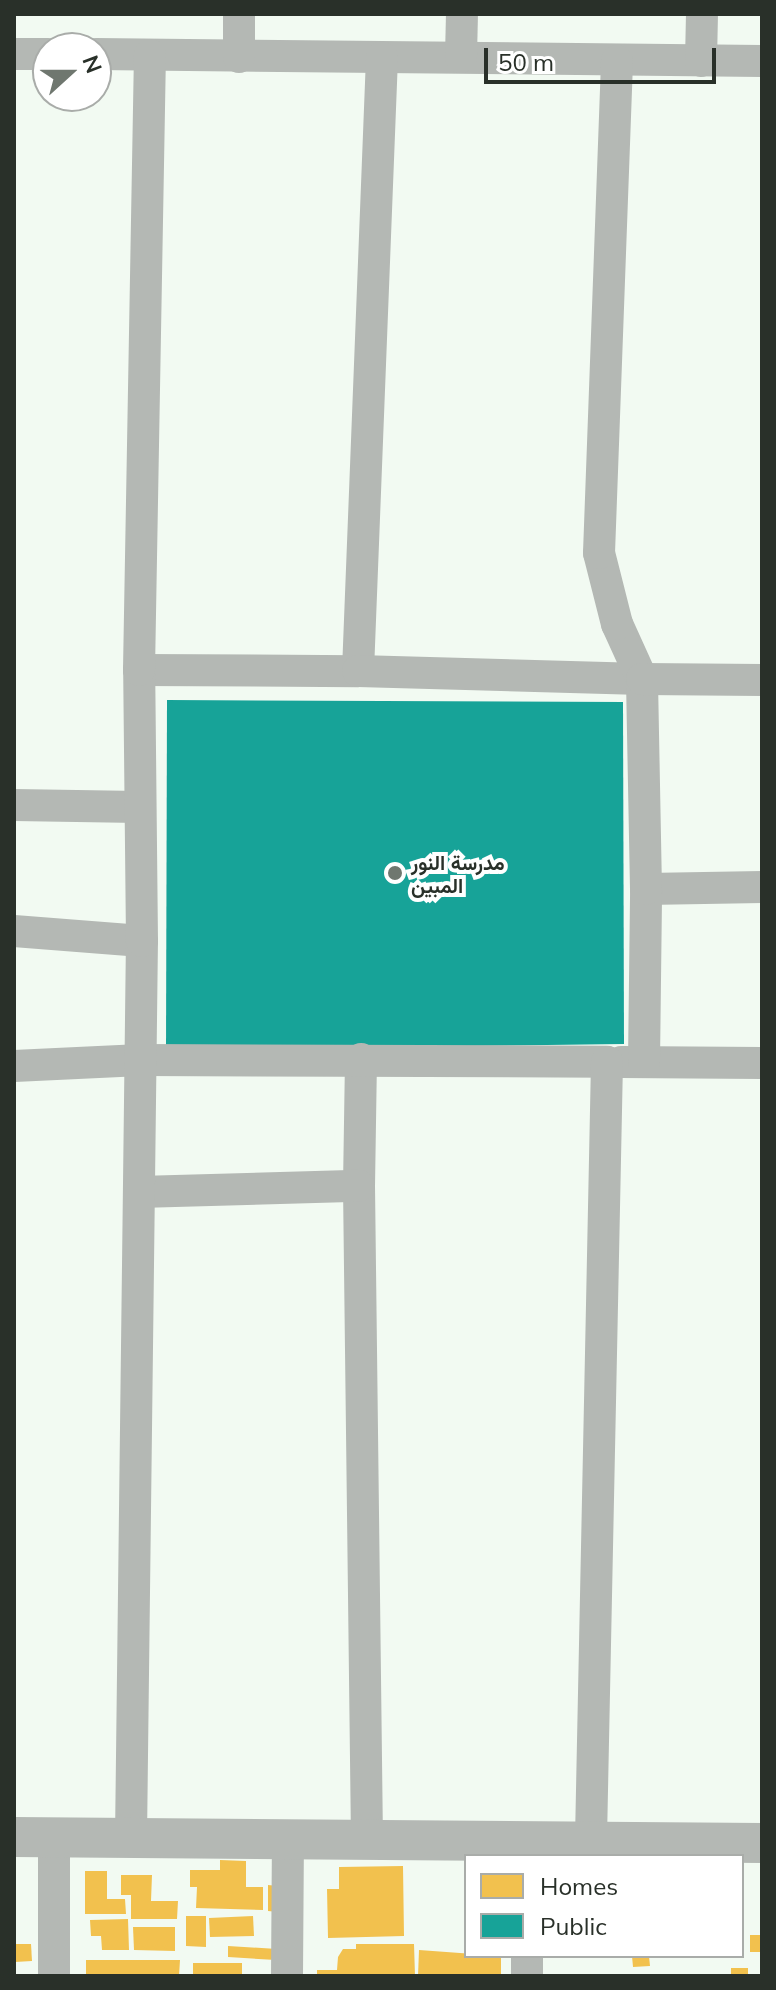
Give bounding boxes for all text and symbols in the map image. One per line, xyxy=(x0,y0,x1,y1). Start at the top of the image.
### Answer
north arrow xyxy=(32,32,112,112)
scale bar xyxy=(488,32,720,82)
text: 50 m xyxy=(498,47,554,77)
text: N xyxy=(76,51,109,77)
place label: مدرسة النور المبين xyxy=(411,850,505,897)
marker: مدرسة النور المبين xyxy=(386,864,404,882)
legend xyxy=(464,1854,744,1958)
text: Homes xyxy=(540,1871,618,1901)
text: Public xyxy=(540,1911,607,1941)

